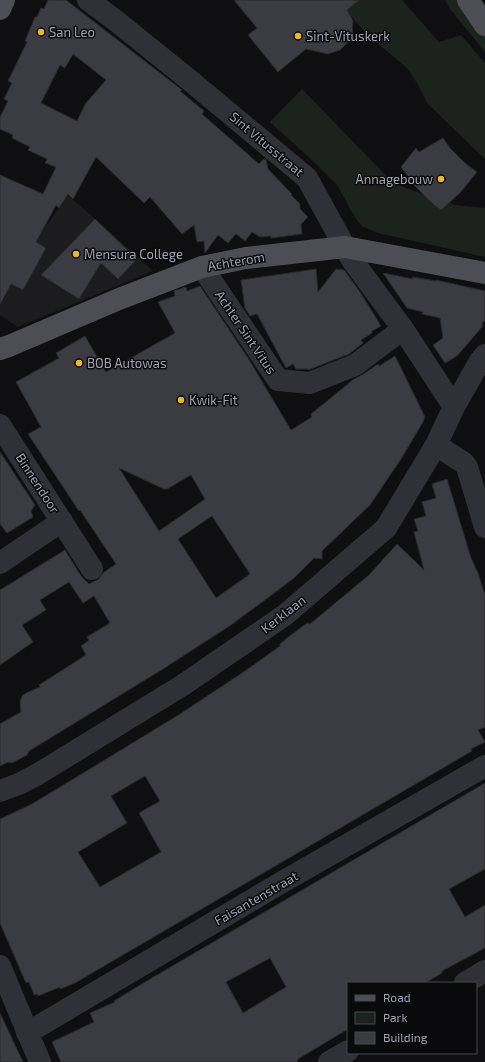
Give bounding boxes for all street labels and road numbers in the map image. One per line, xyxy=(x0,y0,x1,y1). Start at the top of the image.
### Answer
street label: Sint Vitusstraat xyxy=(227,108,307,180)
street label: Achterom xyxy=(206,248,266,274)
street label: Achter Sint Vitus xyxy=(212,287,280,377)
street label: Binnendoor xyxy=(13,450,63,516)
street label: Kerklaan xyxy=(258,592,308,636)
street label: Faisantenstraat xyxy=(211,868,301,928)

